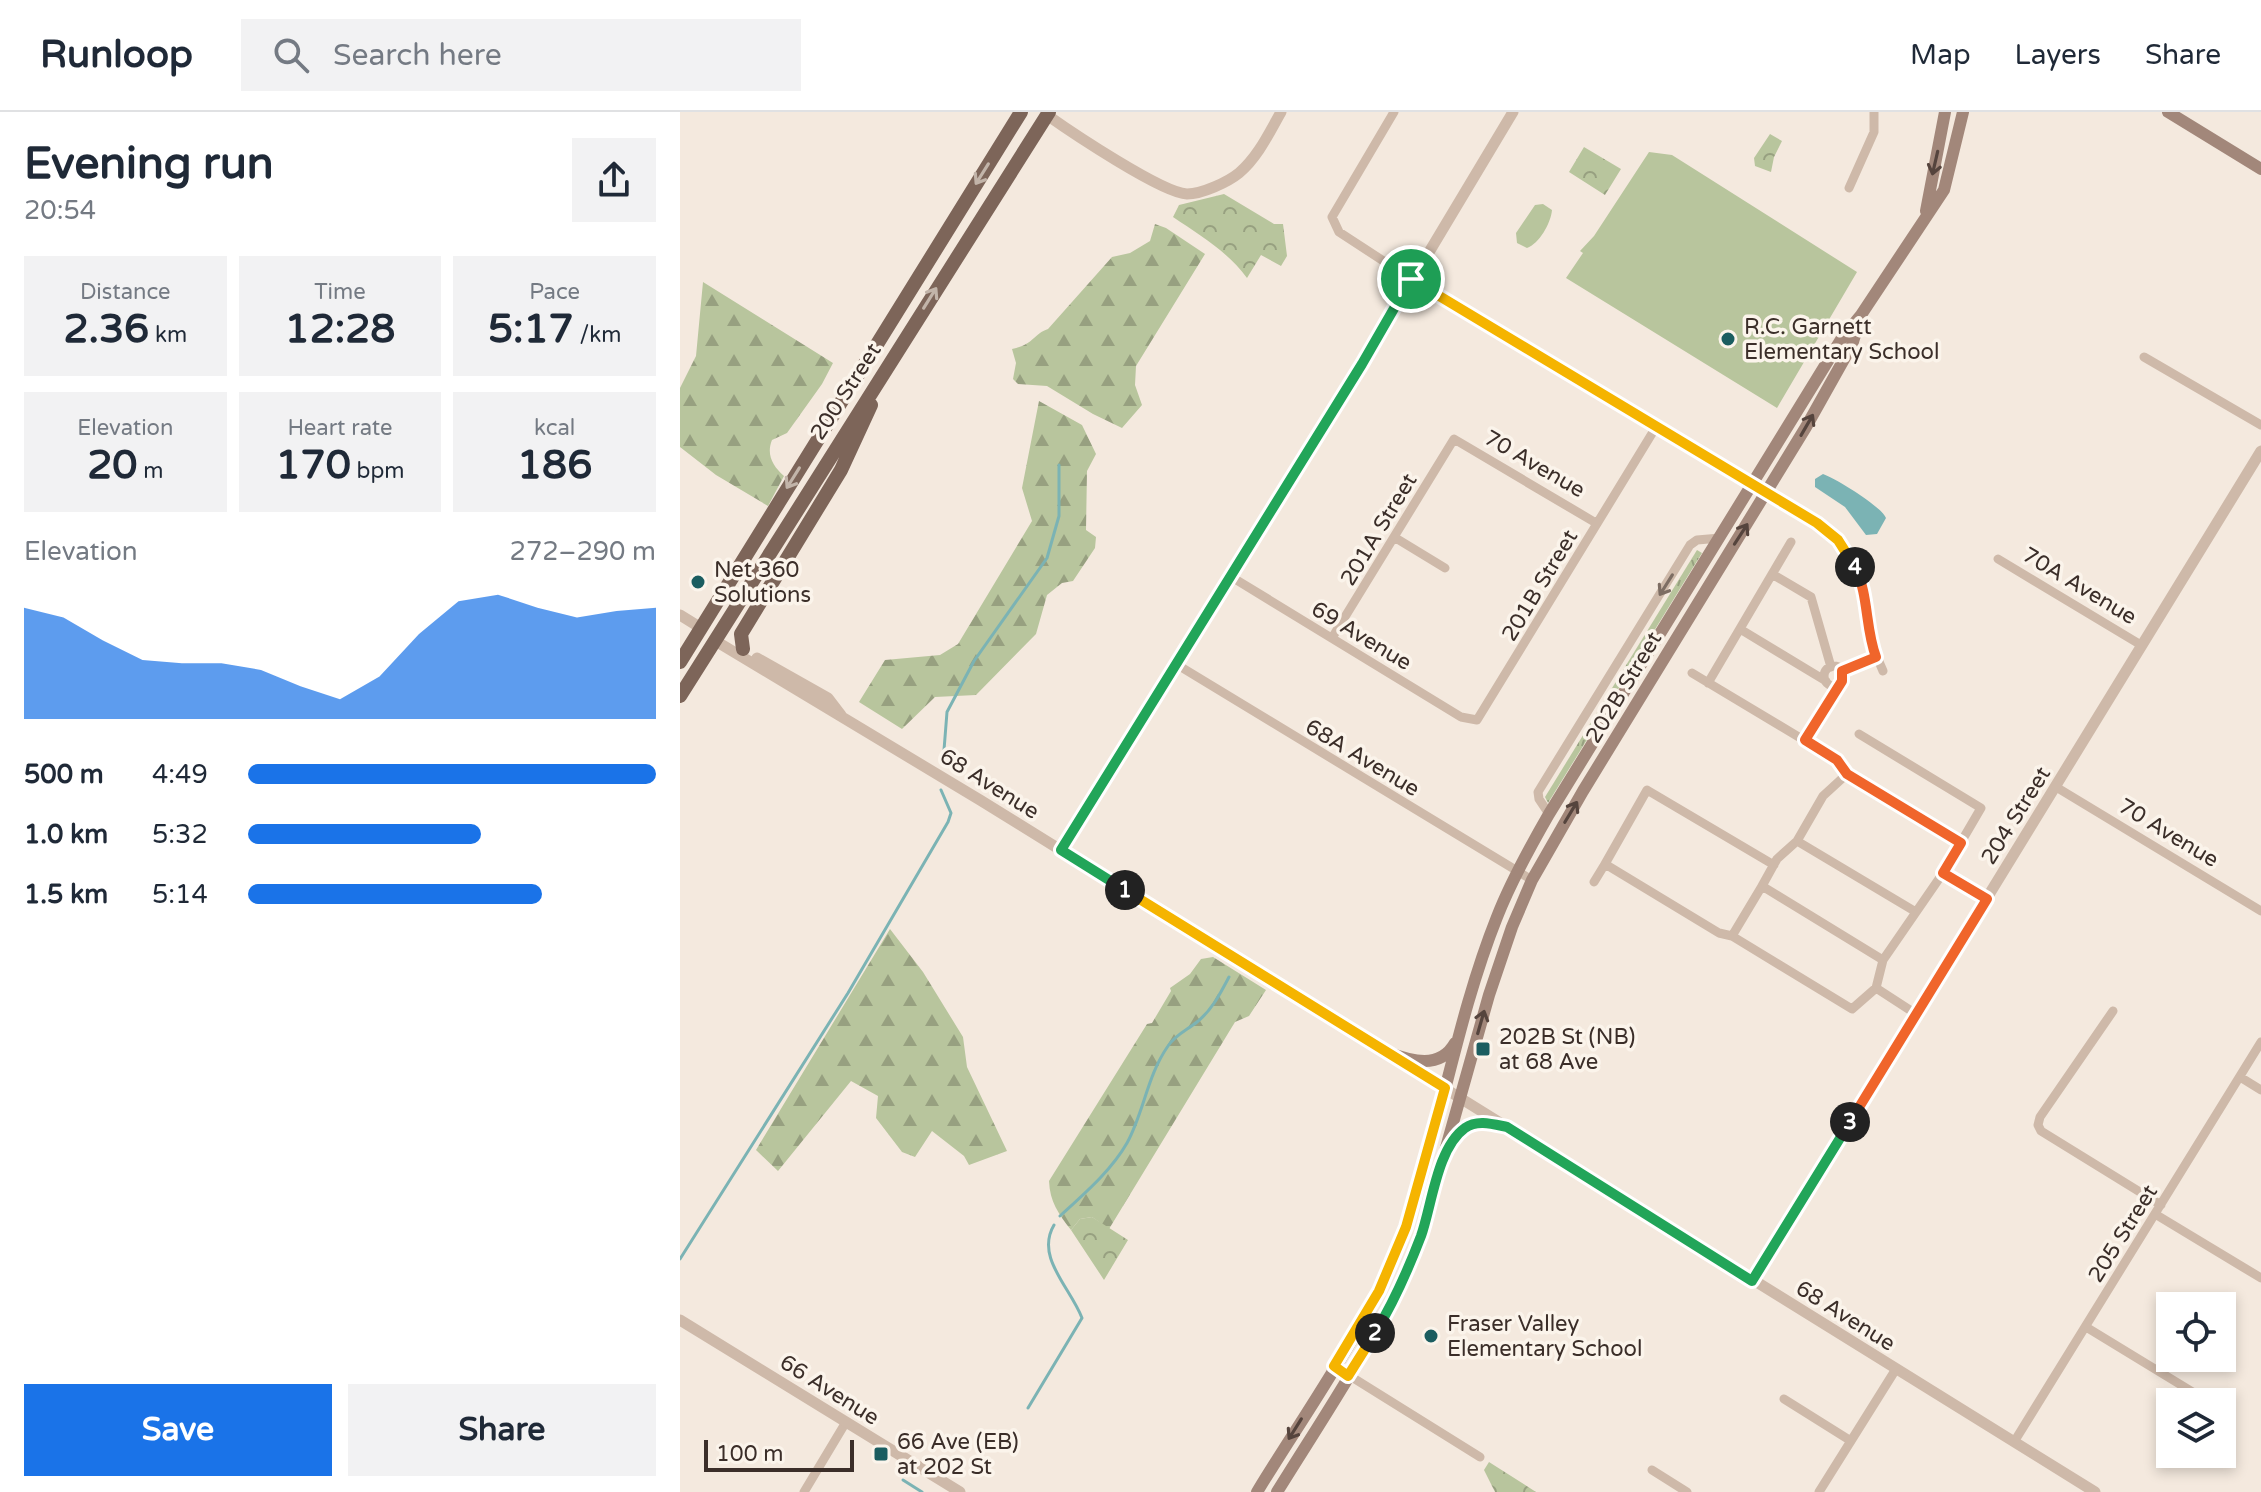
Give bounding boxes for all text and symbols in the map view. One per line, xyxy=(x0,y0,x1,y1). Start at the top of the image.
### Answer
search box xyxy=(241,19,801,91)
text: Runloop xyxy=(40,32,193,78)
icon: search xyxy=(269,33,313,77)
text: Search here xyxy=(333,37,502,74)
text: Map xyxy=(1910,38,1971,72)
text: Layers xyxy=(2015,38,2101,72)
text: Share xyxy=(2145,38,2221,72)
text: Evening run xyxy=(24,138,273,191)
button: share xyxy=(572,138,656,222)
one-way arrow xyxy=(1926,150,1941,175)
one-way arrow xyxy=(974,162,990,185)
text: 20:54 xyxy=(24,195,96,226)
pin xyxy=(1377,245,1445,313)
icon: arrive xyxy=(1389,257,1433,301)
text: Distance xyxy=(80,279,171,305)
text: Time xyxy=(314,279,366,305)
text: Pace xyxy=(529,279,580,305)
one-way arrow xyxy=(923,287,939,310)
text: 2.36 xyxy=(63,305,149,353)
text: 12:28 xyxy=(285,305,395,353)
text: 5:17 xyxy=(488,305,574,353)
place label: R.C. Garnett Elementary School xyxy=(1744,314,1939,365)
text: km xyxy=(149,322,187,348)
text: /km xyxy=(574,322,621,348)
marker: R.C. Garnett Elementary School xyxy=(1719,330,1737,348)
street label: 200 Street xyxy=(805,338,887,445)
one-way arrow xyxy=(1800,414,1815,438)
text: Elevation xyxy=(77,415,173,441)
text: Heart rate xyxy=(288,415,392,441)
text: kcal xyxy=(534,415,575,441)
street label: 70 Avenue xyxy=(1479,425,1590,503)
text: 20 xyxy=(87,441,137,489)
text: 170 xyxy=(275,441,351,489)
text: 186 xyxy=(517,441,592,489)
text: m xyxy=(137,458,163,484)
text: bpm xyxy=(351,458,405,484)
one-way arrow xyxy=(784,466,800,489)
street label: 201A Street xyxy=(1335,469,1423,590)
one-way arrow xyxy=(1732,523,1749,545)
street label: 201B Street xyxy=(1496,525,1583,646)
text: Elevation xyxy=(24,536,138,567)
text: 272–290 m xyxy=(510,536,656,567)
street label: 70A Avenue xyxy=(2018,542,2141,630)
pin: 4 xyxy=(1835,547,1875,587)
text: 4 xyxy=(1848,554,1862,580)
place label: Net 360 Solutions xyxy=(714,557,811,608)
marker: Net 360 Solutions xyxy=(689,573,707,591)
one-way arrow xyxy=(1657,573,1673,596)
street label: 69 Avenue xyxy=(1307,596,1416,676)
street label: 202B Street xyxy=(1580,627,1667,748)
street label: 68A Avenue xyxy=(1301,714,1424,802)
street label: 68 Avenue xyxy=(935,743,1044,825)
text: 500 m xyxy=(24,759,104,790)
text: 4:49 xyxy=(152,759,208,790)
street label: 204 Street xyxy=(1976,762,2056,869)
street label: 70 Avenue xyxy=(2114,793,2223,873)
one-way arrow xyxy=(1563,801,1579,824)
text: 1.0 km xyxy=(24,819,108,850)
text: 5:32 xyxy=(152,819,208,850)
pin: 1 xyxy=(1105,870,1145,910)
text: 1 xyxy=(1118,877,1132,903)
text: 1.5 km xyxy=(24,879,108,910)
text: 5:14 xyxy=(152,879,208,910)
one-way arrow xyxy=(1475,1010,1490,1036)
place label: 202B St (NB) at 68 Ave xyxy=(1499,1024,1635,1075)
marker: 202B St (NB) at 68 Ave xyxy=(1474,1040,1492,1058)
pin: 3 xyxy=(1830,1102,1870,1142)
text: 3 xyxy=(1843,1109,1857,1135)
street label: 205 Street xyxy=(2083,1180,2163,1287)
street label: 68 Avenue xyxy=(1791,1275,1900,1357)
map controls xyxy=(2156,1292,2236,1468)
button: locate xyxy=(2156,1292,2236,1372)
place label: Fraser Valley Elementary School xyxy=(1447,1311,1642,1362)
pin: 2 xyxy=(1355,1313,1395,1353)
text: 2 xyxy=(1368,1320,1382,1346)
marker: Fraser Valley Elementary School xyxy=(1422,1327,1440,1345)
street label: 66 Avenue xyxy=(775,1349,884,1431)
button: Save xyxy=(24,1384,332,1476)
button: Share xyxy=(348,1384,656,1476)
button: layers xyxy=(2156,1388,2236,1468)
one-way arrow xyxy=(1287,1417,1303,1440)
place label: 66 Ave (EB) at 202 St xyxy=(897,1429,1019,1480)
scale bar xyxy=(704,1436,854,1472)
text: 100 m xyxy=(716,1441,783,1467)
marker: 66 Ave (EB) at 202 St xyxy=(872,1445,890,1463)

